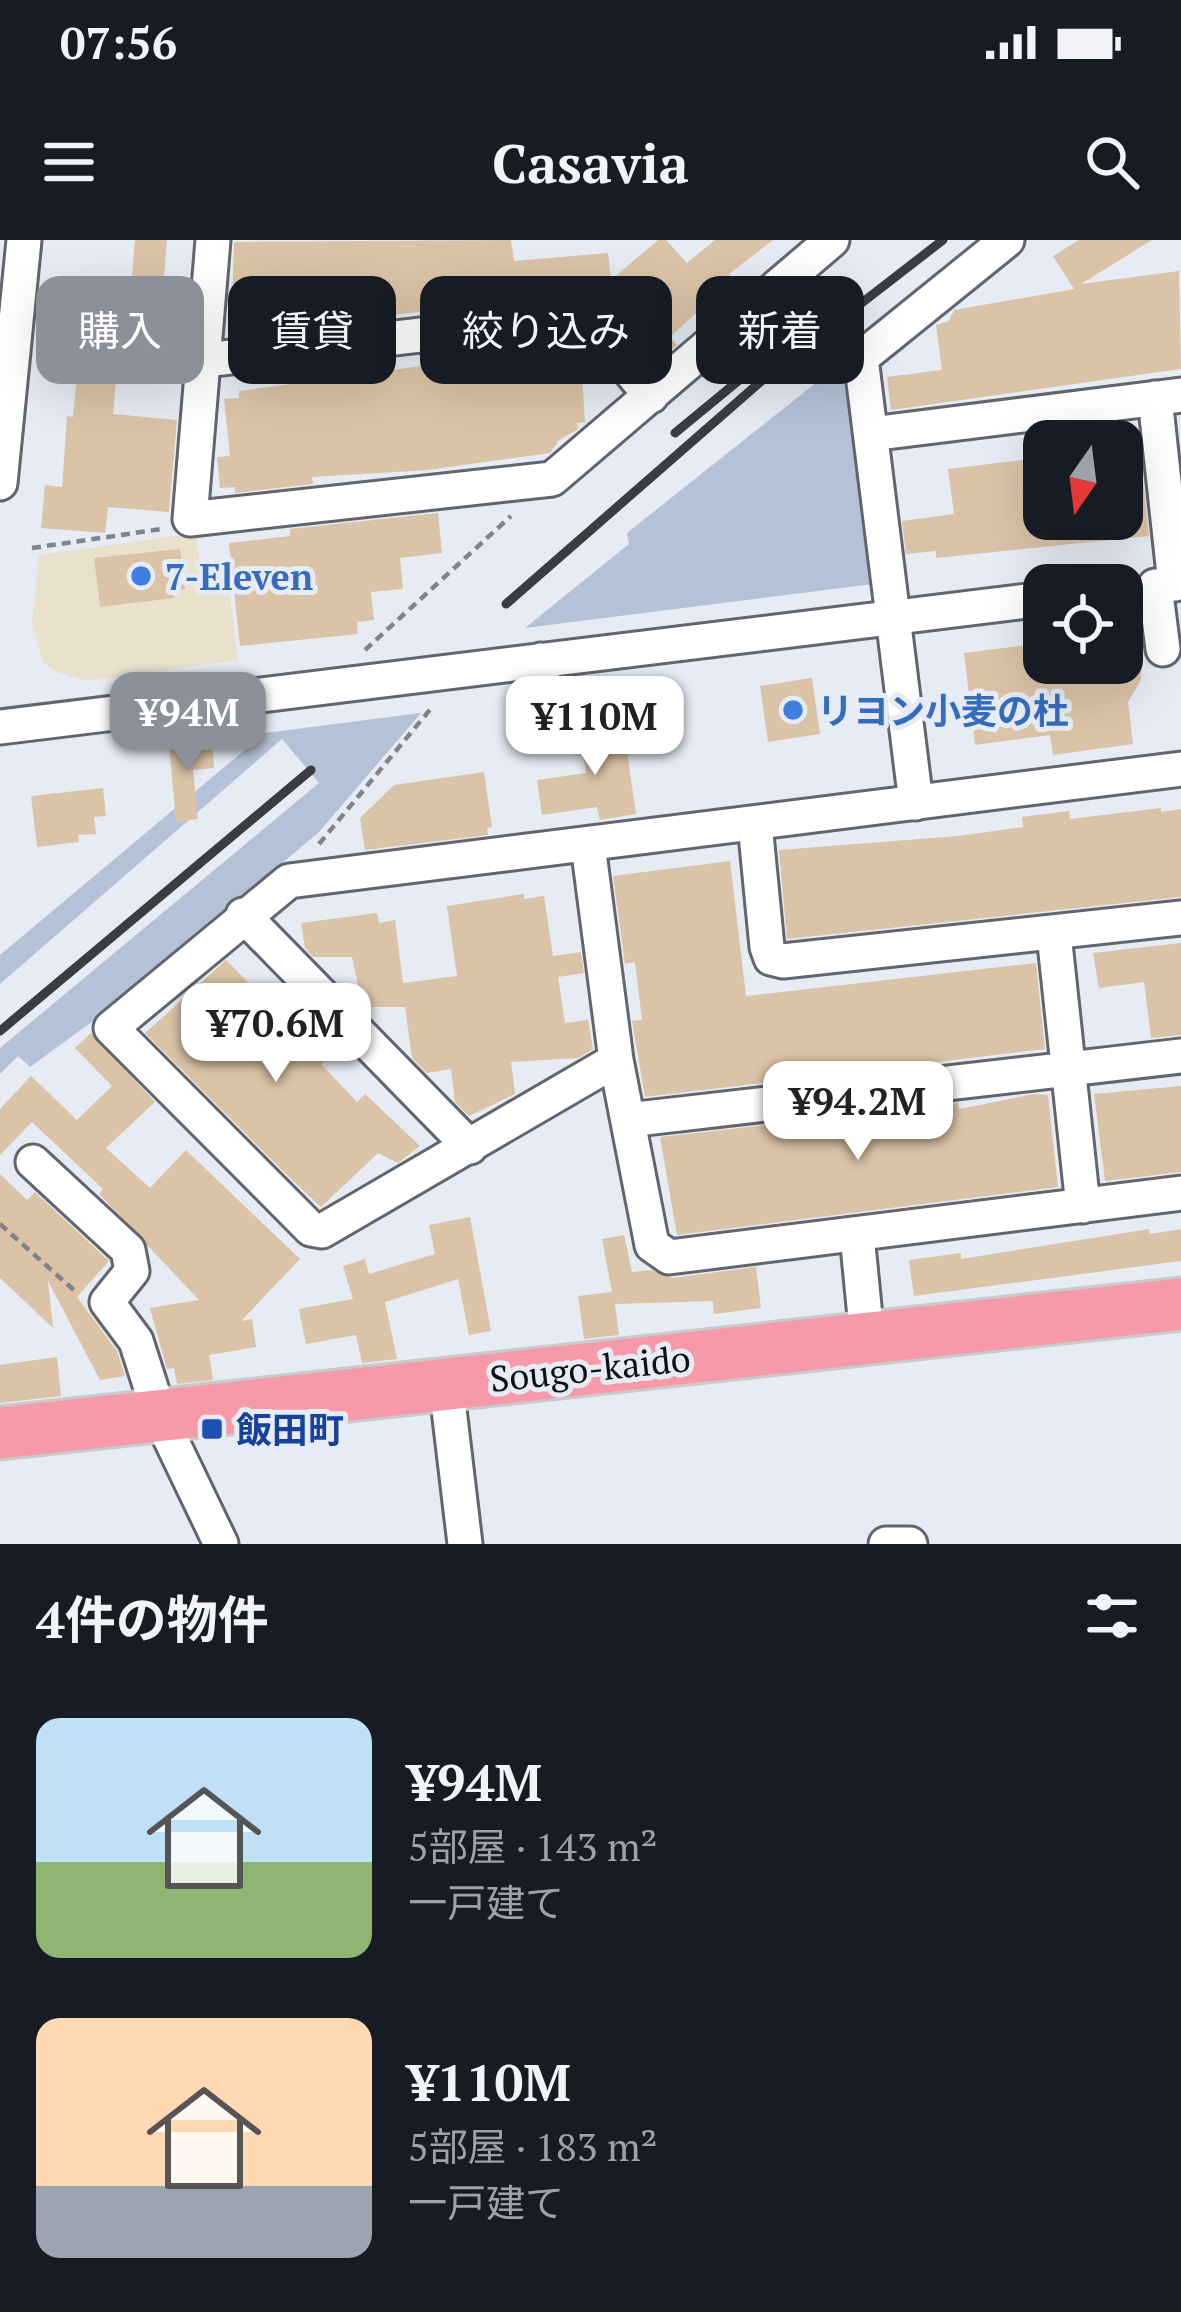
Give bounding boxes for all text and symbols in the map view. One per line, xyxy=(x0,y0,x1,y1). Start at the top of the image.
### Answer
text: 07:56 xyxy=(60,12,177,72)
text: Casavia xyxy=(492,127,689,198)
icon: menu xyxy=(36,129,102,195)
icon: search xyxy=(1079,129,1145,195)
chip: 購入 xyxy=(36,276,204,384)
chip: 賃貸 xyxy=(228,276,396,384)
chip: 絞り込み xyxy=(420,276,672,384)
chip: 新着 xyxy=(696,276,864,384)
north arrow xyxy=(1023,420,1143,540)
map controls xyxy=(1023,420,1143,684)
place label: 7-Eleven xyxy=(165,553,313,600)
marker: 7-Eleven xyxy=(128,563,154,589)
button: locate xyxy=(1023,564,1143,684)
pin: ¥94M xyxy=(117,672,259,774)
pin: ¥110M xyxy=(511,676,679,778)
text: ¥94M xyxy=(137,685,239,737)
place label: リヨン小麦の杜 xyxy=(817,687,1069,734)
text: ¥110M xyxy=(533,689,657,741)
marker: リヨン小麦の杜 xyxy=(780,697,806,723)
pin: ¥70.6M xyxy=(178,983,374,1085)
text: ¥70.6M xyxy=(208,996,344,1048)
pin: ¥94.2M xyxy=(760,1061,956,1163)
text: ¥94.2M xyxy=(790,1074,926,1126)
street label: Sougo-kaido xyxy=(487,1334,693,1402)
place label: 飯田町 xyxy=(236,1406,344,1453)
marker: 飯田町 xyxy=(199,1416,225,1442)
icon: filters xyxy=(1079,1583,1145,1649)
text: 4件の物件 xyxy=(36,1585,269,1653)
text: ¥94M xyxy=(408,1748,542,1816)
icon: home xyxy=(132,1766,276,1910)
text: 5部屋 · 143 m² xyxy=(408,1820,657,1872)
text: 一戸建て xyxy=(408,1876,564,1928)
text: ¥110M xyxy=(408,2048,571,2116)
icon: home xyxy=(132,2066,276,2210)
text: 5部屋 · 183 m² xyxy=(408,2120,657,2172)
text: 一戸建て xyxy=(408,2176,564,2228)

